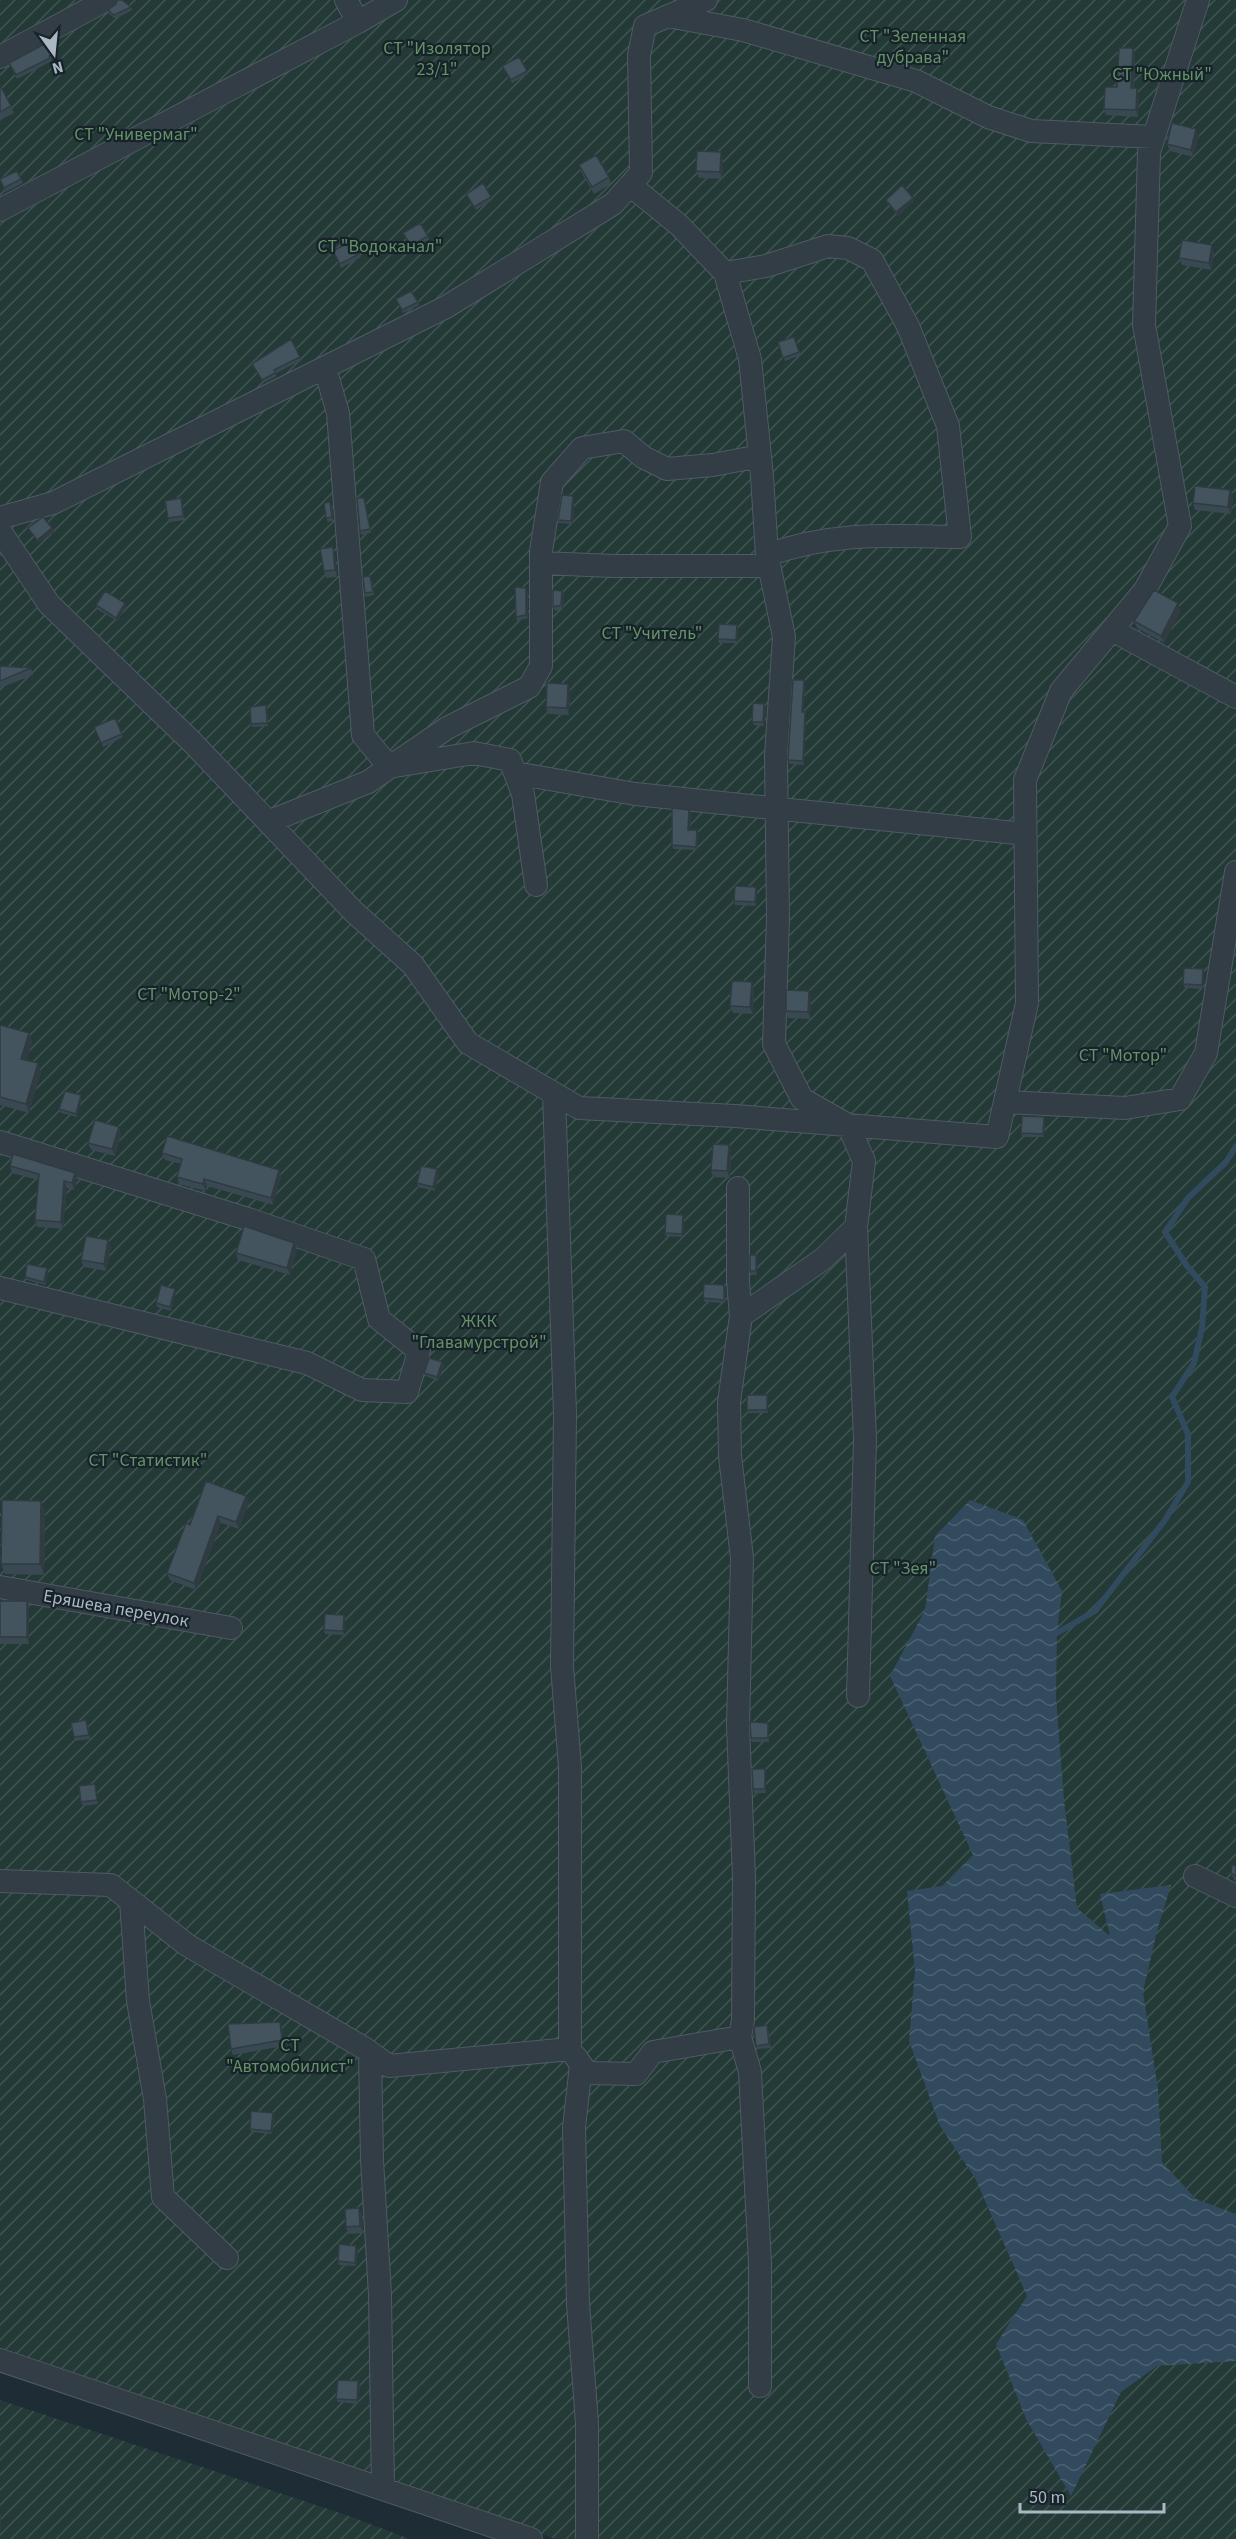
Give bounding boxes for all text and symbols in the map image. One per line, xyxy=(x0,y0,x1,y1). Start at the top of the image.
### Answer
north arrow xyxy=(24,24,84,84)
park label: СТ "Зеленная дубрава" xyxy=(860,24,966,70)
park label: СТ "Изолятор 23/1" xyxy=(383,36,491,82)
text: N xyxy=(50,56,66,80)
park label: СТ "Южный" xyxy=(1112,62,1212,87)
park label: СТ "Универмаг" xyxy=(74,122,198,147)
park label: СТ "Водоканал" xyxy=(318,234,442,259)
park label: СТ "Учитель" xyxy=(602,621,702,646)
park label: СТ "Мотор-2" xyxy=(137,982,241,1007)
park label: СТ "Мотор" xyxy=(1079,1043,1167,1068)
park label: ЖКК "Главамурстрой" xyxy=(411,1309,547,1355)
park label: СТ "Статистик" xyxy=(89,1448,207,1473)
park label: СТ "Зея" xyxy=(870,1556,936,1581)
street label: Еряшева переулок xyxy=(41,1583,191,1634)
park label: СТ "Автомобилист" xyxy=(226,2033,354,2079)
scale bar xyxy=(1020,2476,1164,2514)
text: 50 m xyxy=(1029,2485,1065,2510)

